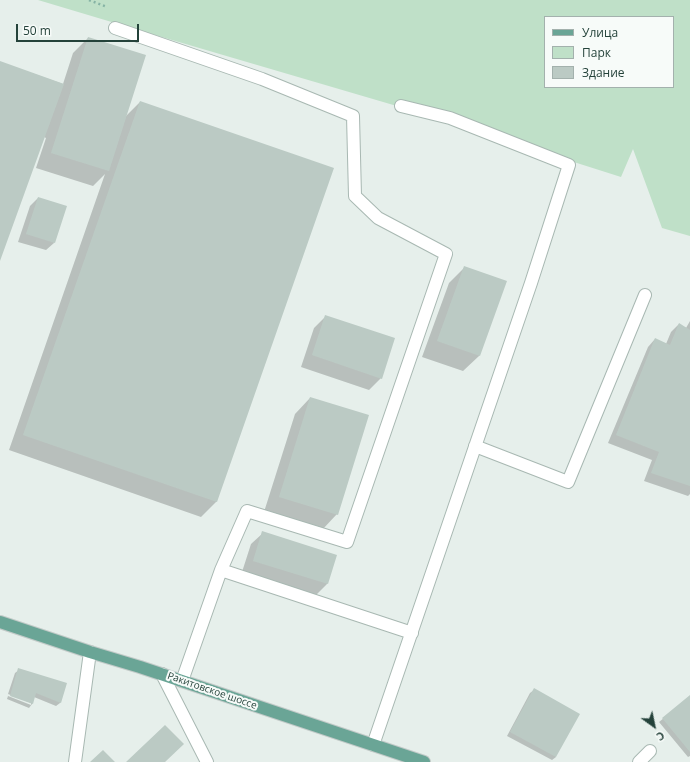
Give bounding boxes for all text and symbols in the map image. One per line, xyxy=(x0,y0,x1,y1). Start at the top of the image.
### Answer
scale bar xyxy=(18,16,141,42)
legend xyxy=(544,16,674,88)
text: 50 m xyxy=(23,22,51,39)
text: Улица xyxy=(582,24,618,41)
text: Парк xyxy=(582,44,611,61)
text: Здание xyxy=(582,64,625,81)
street label: Ракитовское шоссе xyxy=(166,670,258,712)
north arrow xyxy=(634,706,674,746)
text: С xyxy=(654,728,668,745)

